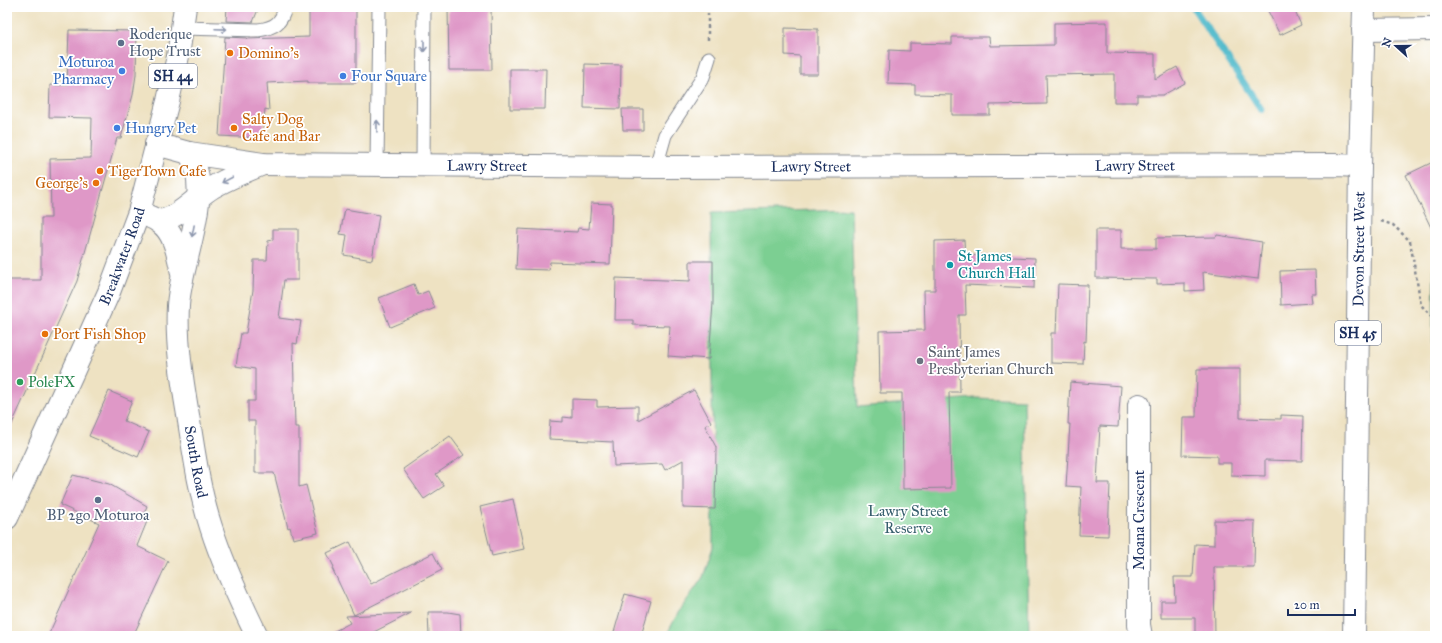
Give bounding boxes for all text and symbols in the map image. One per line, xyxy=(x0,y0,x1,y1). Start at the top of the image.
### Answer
place label: Roderique Hope Trust xyxy=(129,25,202,60)
one-way arrow xyxy=(214,25,227,33)
north arrow xyxy=(1376,26,1416,66)
text: N xyxy=(1379,35,1395,49)
marker: Roderique Hope Trust xyxy=(116,38,126,48)
one-way arrow xyxy=(420,39,428,52)
place label: Domino's xyxy=(238,44,299,62)
marker: Domino's xyxy=(225,48,235,58)
place label: Moturoa Pharmacy xyxy=(53,53,115,88)
road number: SH 44 xyxy=(149,64,197,88)
marker: Moturoa Pharmacy xyxy=(117,66,127,76)
place label: Four Square xyxy=(351,67,427,86)
marker: Four Square xyxy=(338,71,348,81)
place label: Salty Dog Cafe and Bar xyxy=(242,110,320,145)
place label: Hungry Pet xyxy=(125,119,197,137)
one-way arrow xyxy=(373,120,381,133)
marker: Hungry Pet xyxy=(112,123,122,133)
marker: Salty Dog Cafe and Bar xyxy=(229,123,239,133)
street label: Lawry Street xyxy=(447,156,528,175)
street label: Lawry Street xyxy=(1095,156,1176,175)
street label: Lawry Street xyxy=(771,157,852,176)
place label: TigerTown Cafe xyxy=(108,162,206,180)
marker: TigerTown Cafe xyxy=(95,166,105,176)
place label: George's xyxy=(35,174,88,192)
one-way arrow xyxy=(222,176,234,184)
marker: George's xyxy=(91,178,101,188)
street label: Devon Street West xyxy=(1349,191,1369,307)
street label: Breakwater Road xyxy=(95,205,149,308)
one-way arrow xyxy=(188,225,196,238)
place label: St James Church Hall xyxy=(958,247,1036,282)
marker: St James Church Hall xyxy=(945,260,955,270)
road number: SH 45 xyxy=(1335,321,1381,345)
place label: Port Fish Shop xyxy=(53,325,146,343)
marker: Port Fish Shop xyxy=(40,329,50,339)
place label: Saint James Presbyterian Church xyxy=(928,343,1054,378)
marker: Saint James Presbyterian Church xyxy=(915,356,925,366)
place label: PoleFX xyxy=(28,373,76,391)
marker: PoleFX xyxy=(15,377,25,387)
street label: South Road xyxy=(181,424,212,500)
street label: Moana Crescent xyxy=(1130,469,1148,570)
marker: BP 2go Moturoa xyxy=(93,495,103,505)
park label: Lawry Street Reserve xyxy=(868,502,949,537)
place label: BP 2go Moturoa xyxy=(47,506,150,524)
scale bar xyxy=(1288,591,1355,617)
text: 20 m xyxy=(1294,598,1320,612)

